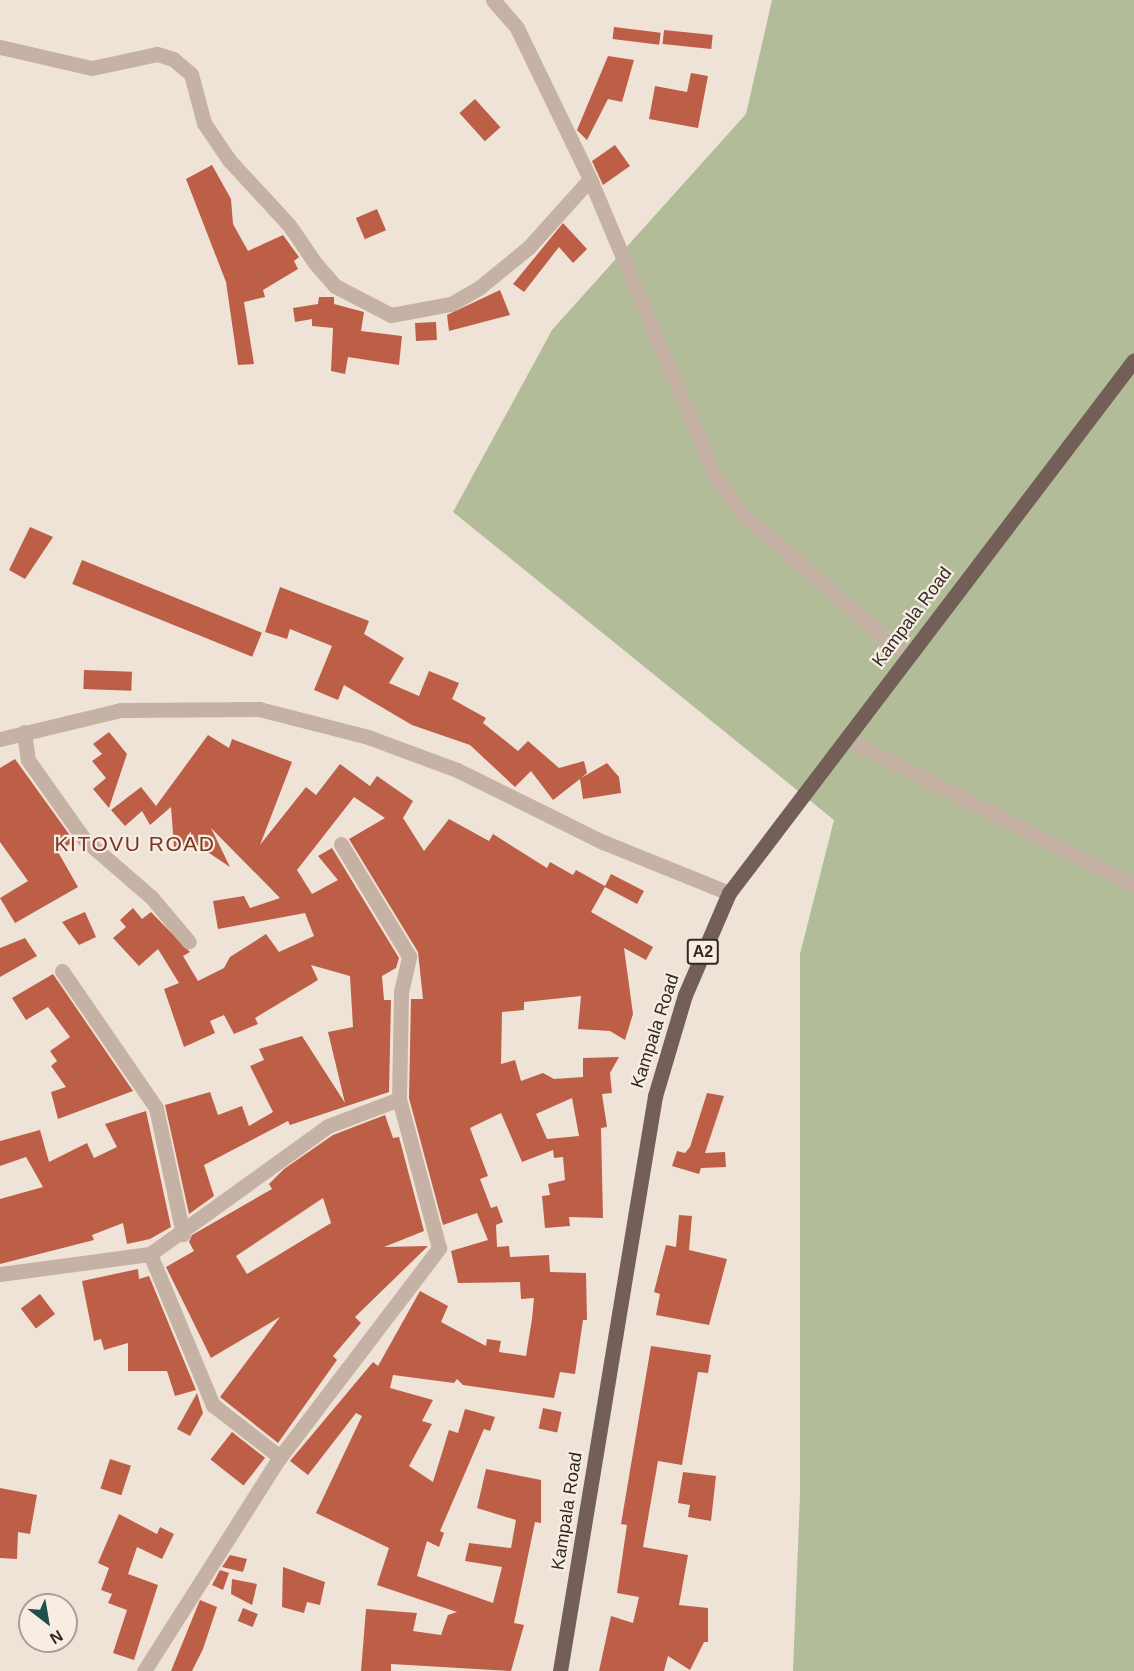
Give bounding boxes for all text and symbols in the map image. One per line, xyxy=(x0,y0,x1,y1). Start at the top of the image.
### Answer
street label: Kampala Road xyxy=(868,563,956,671)
district label: KITOVU ROAD xyxy=(55,831,215,857)
road number: A2 xyxy=(686,939,720,965)
street label: Kampala Road xyxy=(626,971,684,1091)
street label: Kampala Road xyxy=(547,1451,587,1571)
north arrow xyxy=(18,1593,78,1653)
text: N xyxy=(47,1627,66,1647)

